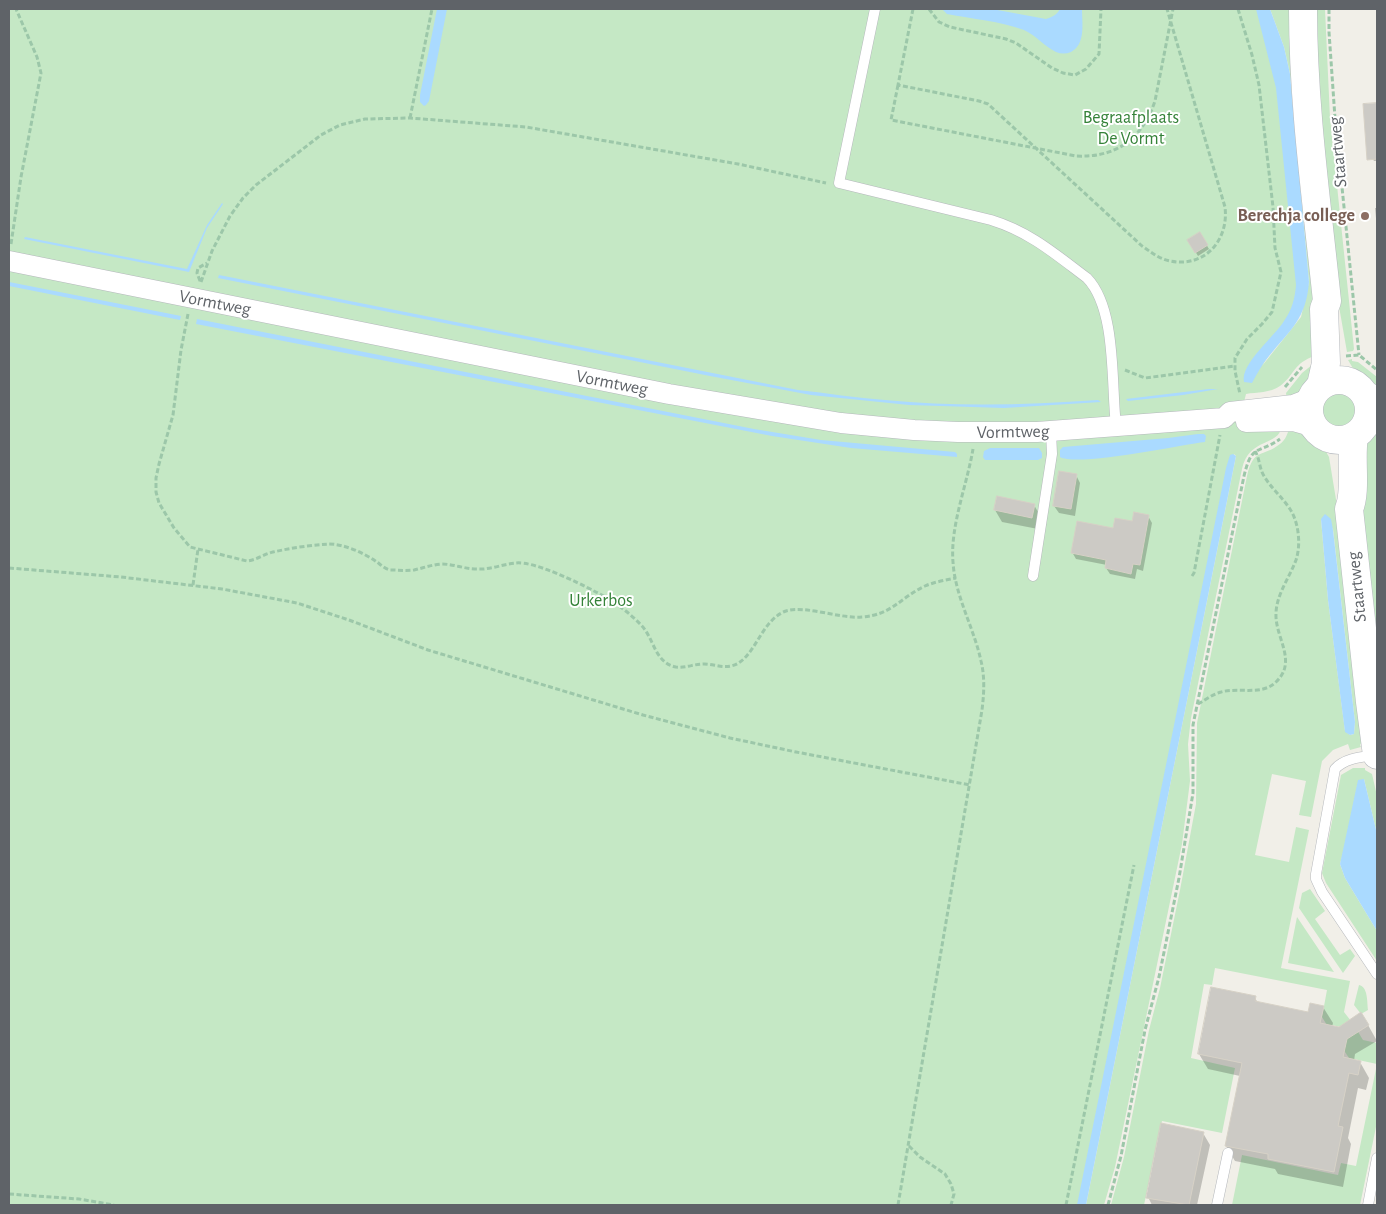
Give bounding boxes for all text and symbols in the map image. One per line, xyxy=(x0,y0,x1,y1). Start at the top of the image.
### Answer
park label: Begraafplaats De Vormt xyxy=(1083,107,1179,150)
street label: Staartweg xyxy=(1324,116,1352,188)
place label: Berechja college xyxy=(1237,205,1355,227)
marker: Berechja college xyxy=(1359,210,1371,222)
street label: Vormtweg xyxy=(177,285,253,321)
street label: Vormtweg xyxy=(574,365,650,401)
street label: Vormtweg xyxy=(976,421,1050,443)
street label: Staartweg xyxy=(1343,551,1371,623)
park label: Urkerbos xyxy=(569,590,633,612)

